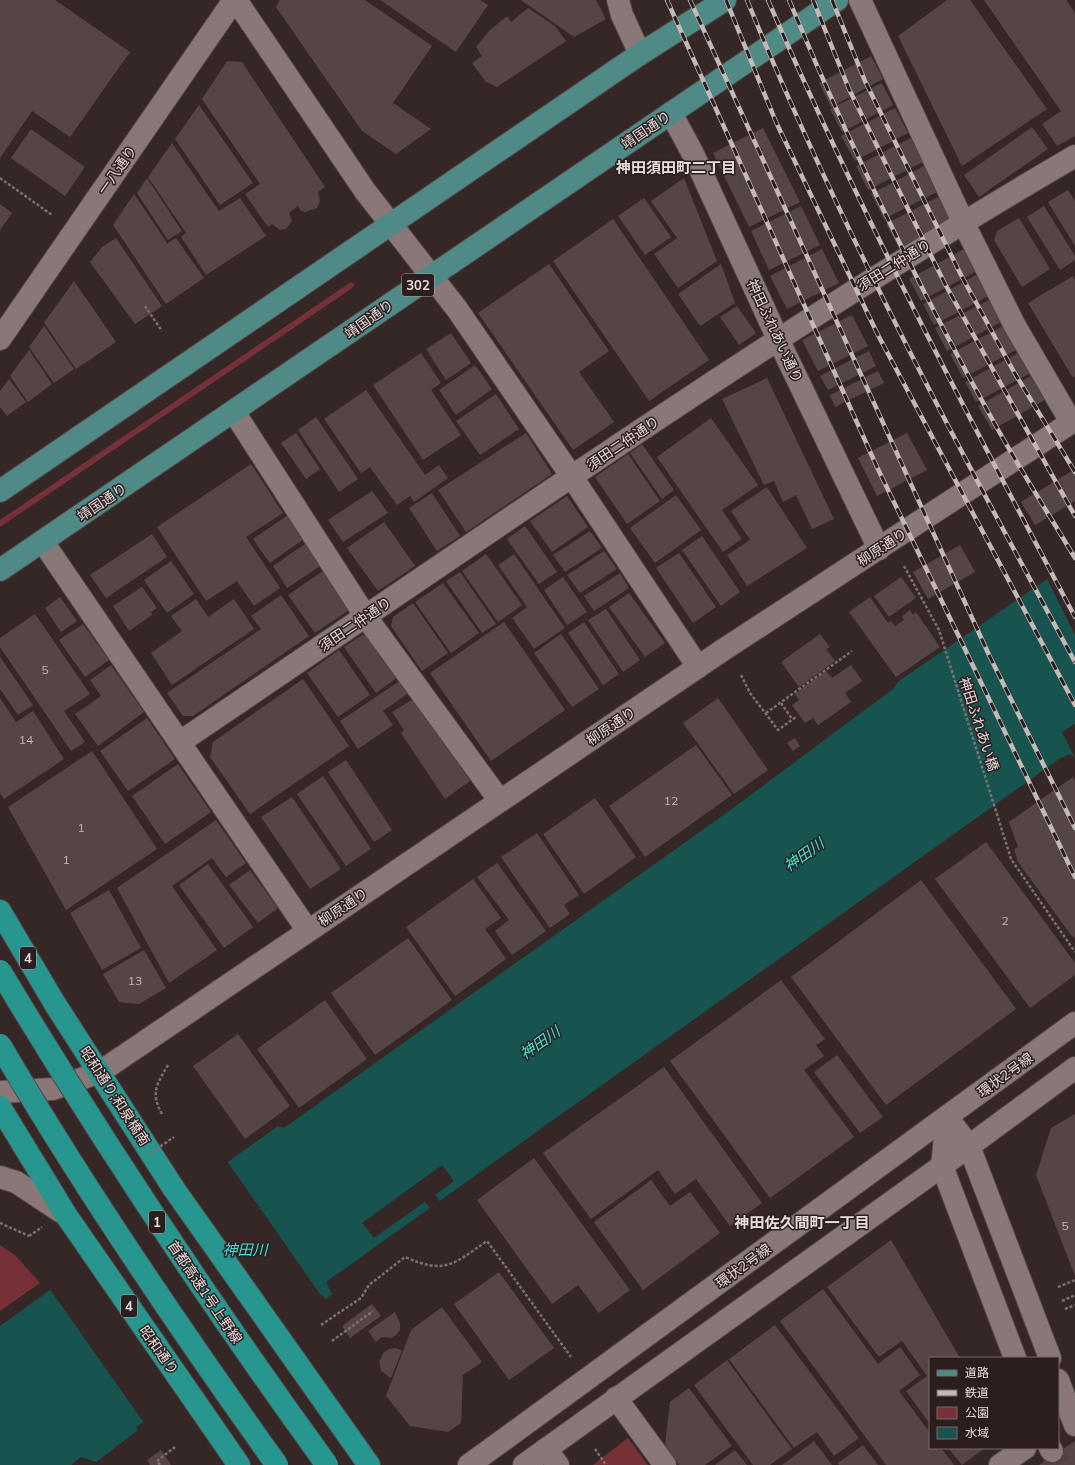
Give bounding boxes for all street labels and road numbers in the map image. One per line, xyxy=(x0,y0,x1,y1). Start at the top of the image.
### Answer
street label: 靖国通り xyxy=(618,107,674,153)
street label: 一八通り xyxy=(94,142,140,198)
street label: 須田二仲通り xyxy=(854,235,934,295)
road number: 302 xyxy=(402,274,434,296)
street label: 神田ふれあい通り xyxy=(743,276,807,386)
street label: 靖国通り xyxy=(341,296,397,342)
street label: 須田二仲通り xyxy=(583,412,663,474)
street label: 靖国通り xyxy=(74,479,130,525)
street label: 柳原通り xyxy=(854,524,910,570)
street label: 須田二仲通り xyxy=(315,593,395,655)
street label: 神田ふれあい橋 xyxy=(955,675,1003,773)
street label: 柳原通り xyxy=(583,703,639,749)
street label: 柳原通り xyxy=(315,884,371,930)
road number: 4 xyxy=(20,947,36,969)
street label: 昭和通り;和泉橋南 xyxy=(76,1043,154,1149)
street label: 環状2号線 xyxy=(974,1049,1036,1101)
road number: 1 xyxy=(149,1211,165,1233)
street label: 首都高速1号上野線 xyxy=(164,1237,246,1347)
street label: 環状2号線 xyxy=(712,1240,774,1292)
road number: 4 xyxy=(121,1295,137,1317)
street label: 昭和通り xyxy=(136,1322,182,1378)

